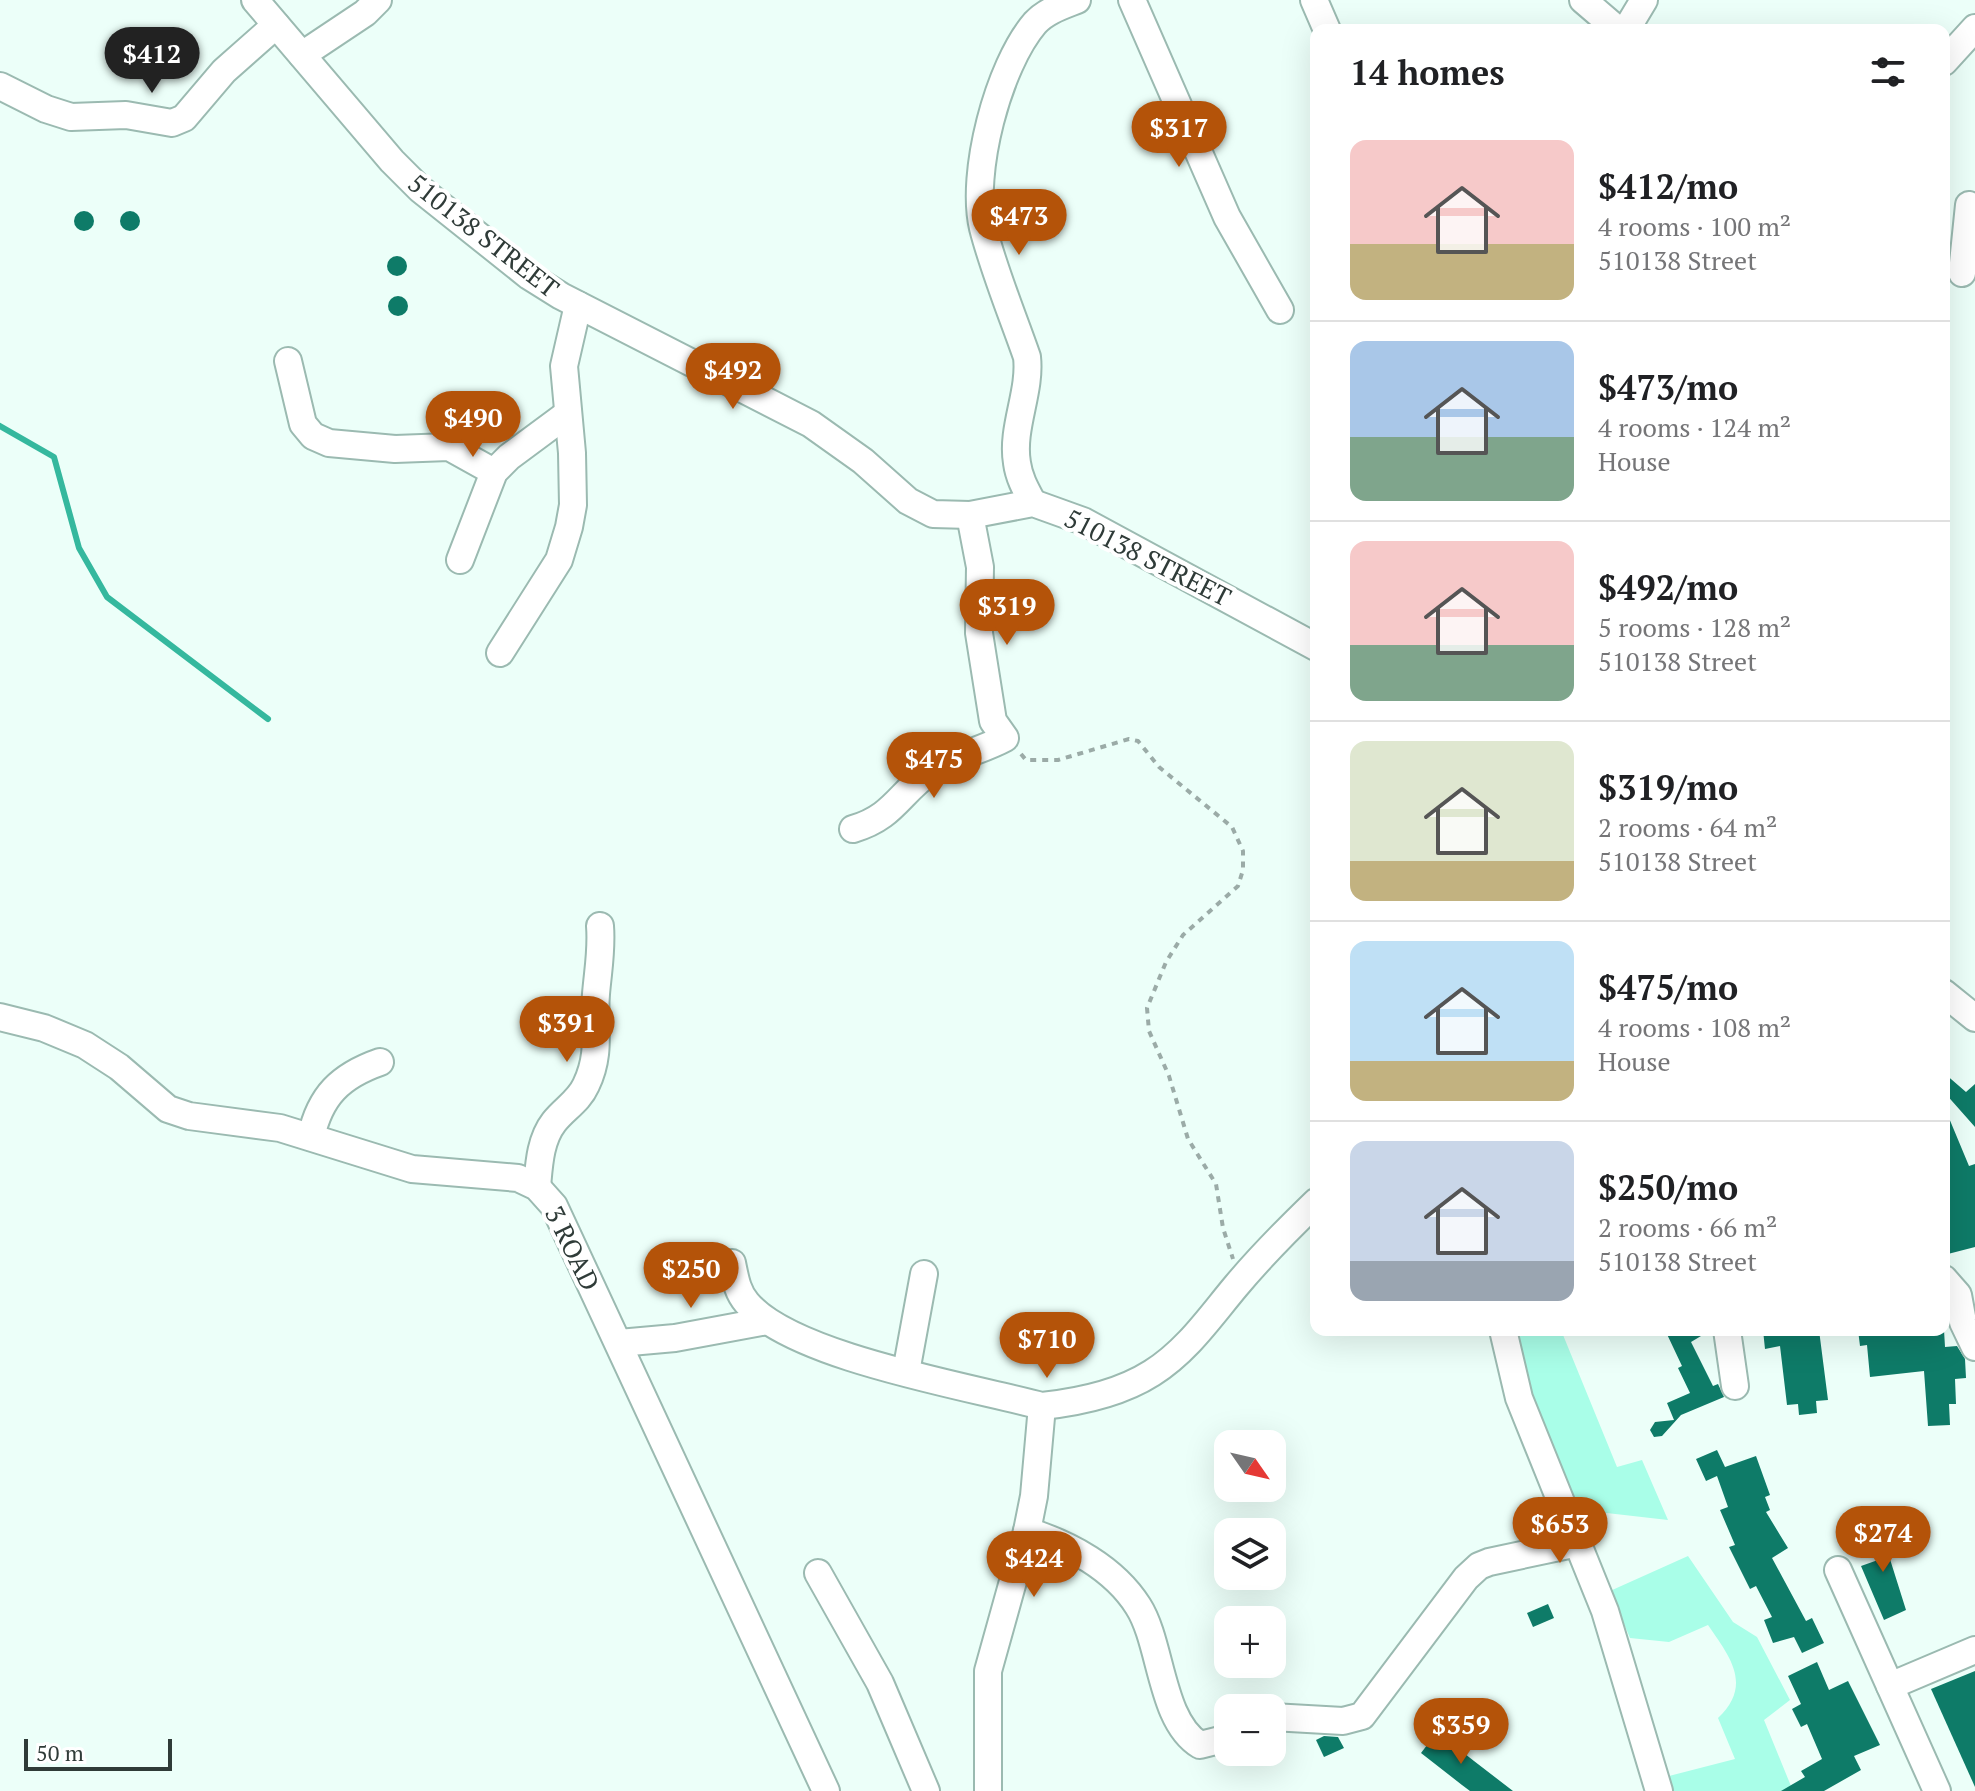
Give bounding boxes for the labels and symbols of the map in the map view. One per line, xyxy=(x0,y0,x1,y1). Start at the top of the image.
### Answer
pin: $412 xyxy=(105,27,199,95)
pin: $317 xyxy=(1132,101,1226,169)
street label: 510138 STREET xyxy=(402,165,566,305)
pin: $473 xyxy=(972,189,1066,257)
pin: $492 xyxy=(686,343,780,411)
pin: $490 xyxy=(426,391,520,459)
street label: 510138 STREET xyxy=(1059,500,1237,614)
pin: $319 xyxy=(960,579,1054,647)
pin: $475 xyxy=(887,732,981,800)
pin: $391 xyxy=(520,996,614,1064)
street label: 3 ROAD xyxy=(538,1200,608,1296)
pin: $250 xyxy=(644,1242,738,1310)
pin: $710 xyxy=(1000,1312,1094,1380)
north arrow xyxy=(1214,1430,1286,1502)
pin: $653 xyxy=(1513,1497,1607,1565)
pin: $274 xyxy=(1836,1506,1930,1574)
pin: $424 xyxy=(987,1531,1081,1599)
pin: $359 xyxy=(1414,1698,1508,1766)
scale bar xyxy=(24,1735,172,1771)

